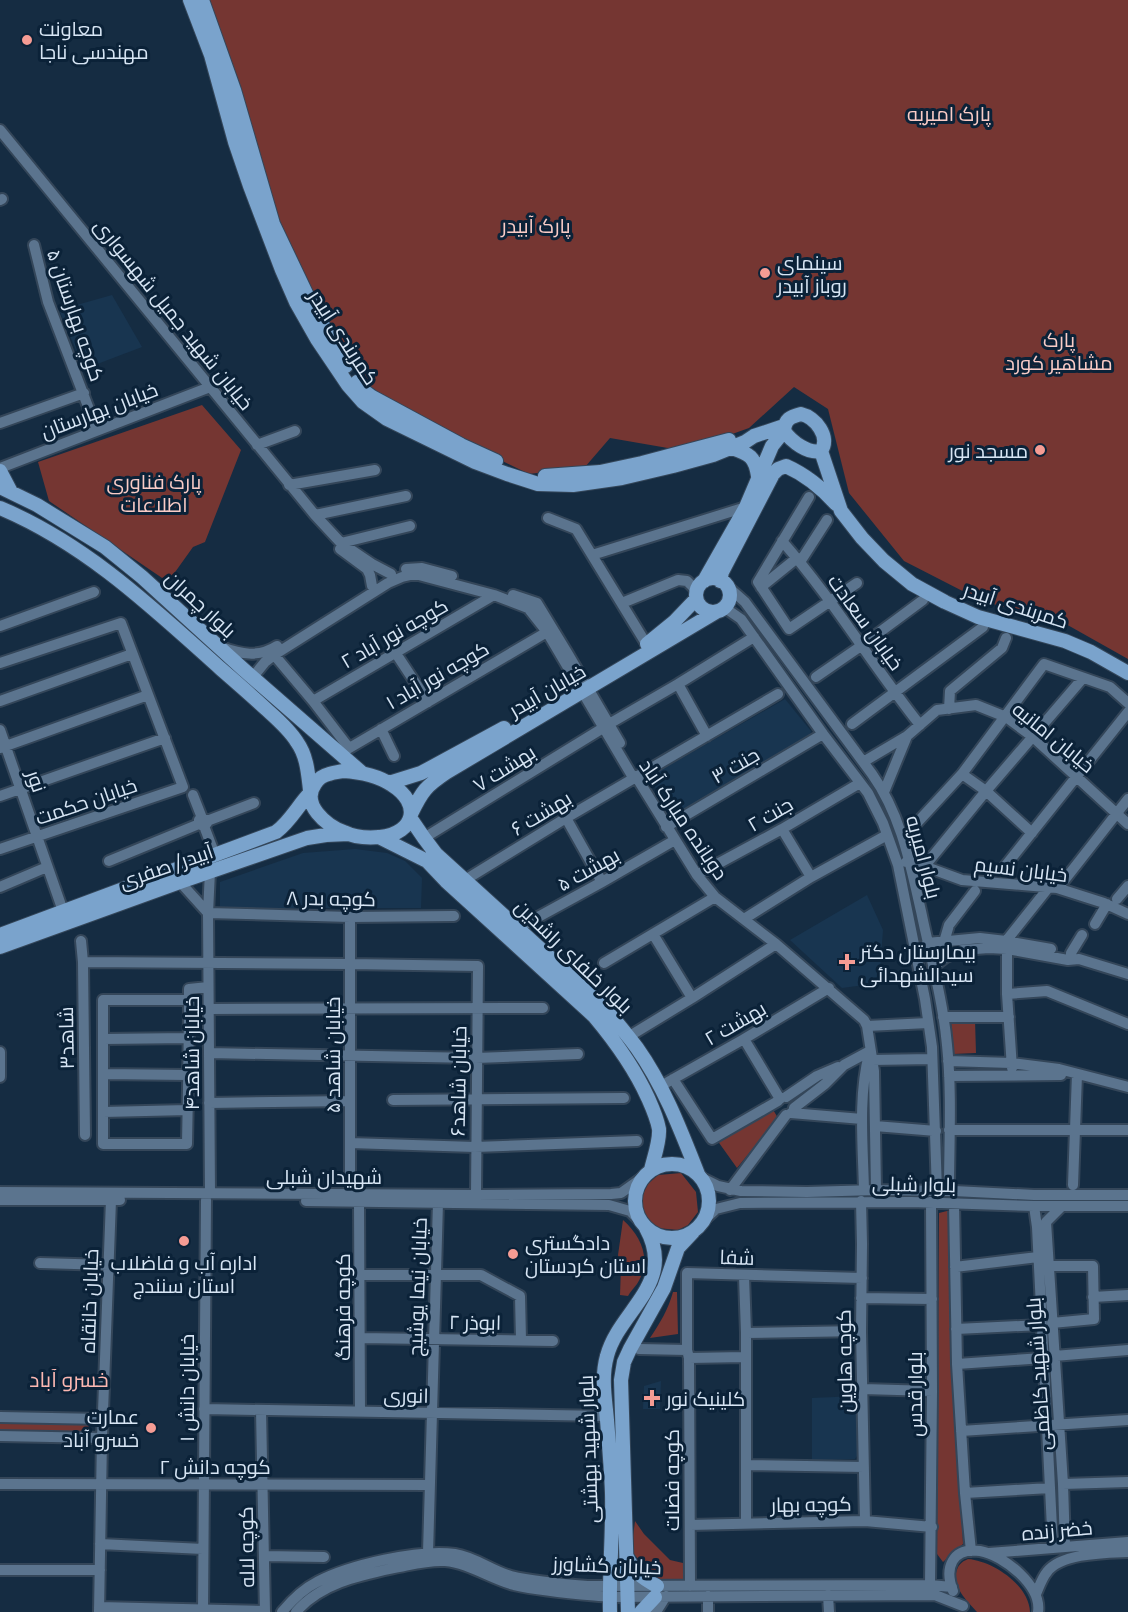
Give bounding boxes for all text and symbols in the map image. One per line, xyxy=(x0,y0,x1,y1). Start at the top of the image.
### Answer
place label: معاونت مهندسی ناجا xyxy=(39,17,149,65)
marker: معاونت مهندسی ناجا xyxy=(20,33,34,47)
park label: پارک امیریه xyxy=(907,102,992,127)
street label: خیابان شهید جمیل شهسواری xyxy=(88,214,258,415)
park label: پارک آبیدر xyxy=(500,214,571,239)
street label: کوچه بهارستان ۵ xyxy=(41,246,109,385)
place label: سینمای روباز آبیدر xyxy=(776,251,847,298)
marker: سینمای روباز آبیدر xyxy=(758,266,772,280)
street label: کمربندی آبیدر xyxy=(302,284,383,390)
park label: پارک مشاهیر کورد xyxy=(1005,328,1113,375)
street label: خیابان بهارستان xyxy=(37,377,161,445)
place label: مسجد نور xyxy=(947,439,1028,463)
marker: مسجد نور xyxy=(1033,443,1047,457)
park label: پارک فناوری اطلاعات xyxy=(107,470,202,516)
street label: بلوار چمران xyxy=(160,566,241,644)
street label: خیابان سعادت xyxy=(822,570,908,675)
street label: کمربندی آبیدر xyxy=(959,577,1071,635)
street label: کوچه نور آباد ۲ xyxy=(337,593,452,675)
street label: کوچه نور آباد ۱ xyxy=(381,636,494,715)
street label: خیابان آبیدر xyxy=(504,659,590,723)
street label: خیابان امانیه xyxy=(1007,697,1100,779)
street label: بهشت ۷ xyxy=(469,740,540,798)
street label: جنت ۳ xyxy=(707,742,763,788)
street label: دوبانده مبارک آباد xyxy=(634,754,733,884)
street label: نور xyxy=(21,766,51,796)
street label: خیابان حکمت xyxy=(32,773,141,831)
street label: بهشت ۶ xyxy=(507,786,576,842)
street label: جنت ۲ xyxy=(743,792,797,836)
street label: بلوار امیریه xyxy=(901,813,946,901)
street label: آبیدر/ صفری xyxy=(116,839,217,895)
street label: بهشت ۵ xyxy=(553,843,624,897)
street label: خیابان نسیم xyxy=(973,852,1069,889)
street label: کوچه بدر ۸ xyxy=(286,886,376,912)
street label: بلوار خلفای راشدین xyxy=(509,894,637,1019)
place label: بیمارستان دکتر سیدالشهدائی xyxy=(859,940,976,988)
marker: بیمارستان دکتر سیدالشهدائی xyxy=(838,953,856,971)
street label: خیابان شاهد۴ xyxy=(180,996,205,1110)
street label: بهشت ۲ xyxy=(700,996,771,1051)
street label: خیابان شاهد ۵ xyxy=(321,997,346,1113)
street label: شاهد۳ xyxy=(54,1007,78,1069)
street label: خیابان شاهد۶ xyxy=(446,1025,472,1137)
street label: شهیدان شبلی xyxy=(266,1165,382,1190)
street label: بلوار شبلی xyxy=(872,1172,956,1198)
street label: خیابان نیما یوشیج xyxy=(403,1217,434,1357)
place label: دادگستری استان کردستان xyxy=(525,1231,646,1279)
marker: اداره آب و فاضلاب استان سنندج xyxy=(177,1234,191,1248)
street label: شفا xyxy=(719,1245,755,1269)
marker: دادگستری استان کردستان xyxy=(506,1247,520,1261)
street label: خیابان خانقاه xyxy=(76,1248,104,1354)
place label: اداره آب و فاضلاب استان سنندج xyxy=(111,1251,257,1300)
street label: کوچه فرهنگ xyxy=(331,1253,356,1361)
street label: بلوار شهید کاظمی xyxy=(1021,1296,1057,1451)
street label: کوچه هاوین xyxy=(832,1309,858,1413)
street label: ابوذر ۲ xyxy=(449,1310,501,1335)
street label: خیابان دانش ۱ xyxy=(175,1334,200,1442)
street label: بلوار قدس xyxy=(903,1351,928,1437)
district label: خسرو آباد xyxy=(29,1367,109,1392)
street label: بلوار شهید بهشتی xyxy=(574,1374,604,1524)
street label: انوری xyxy=(383,1383,429,1409)
place label: کلینیک نور xyxy=(665,1387,745,1411)
marker: کلینیک نور xyxy=(643,1389,661,1407)
place label: عمارت خسرو آباد xyxy=(63,1405,139,1452)
marker: عمارت خسرو آباد xyxy=(144,1421,158,1435)
street label: کوچه فضات xyxy=(660,1429,685,1531)
street label: کوچه دانش ۲ xyxy=(159,1455,271,1480)
street label: کوچه بهار xyxy=(769,1492,852,1518)
street label: کوچه لاله xyxy=(234,1506,260,1588)
street label: خضر زنده xyxy=(1021,1515,1093,1546)
street label: خیابان کشاورز xyxy=(551,1552,662,1580)

